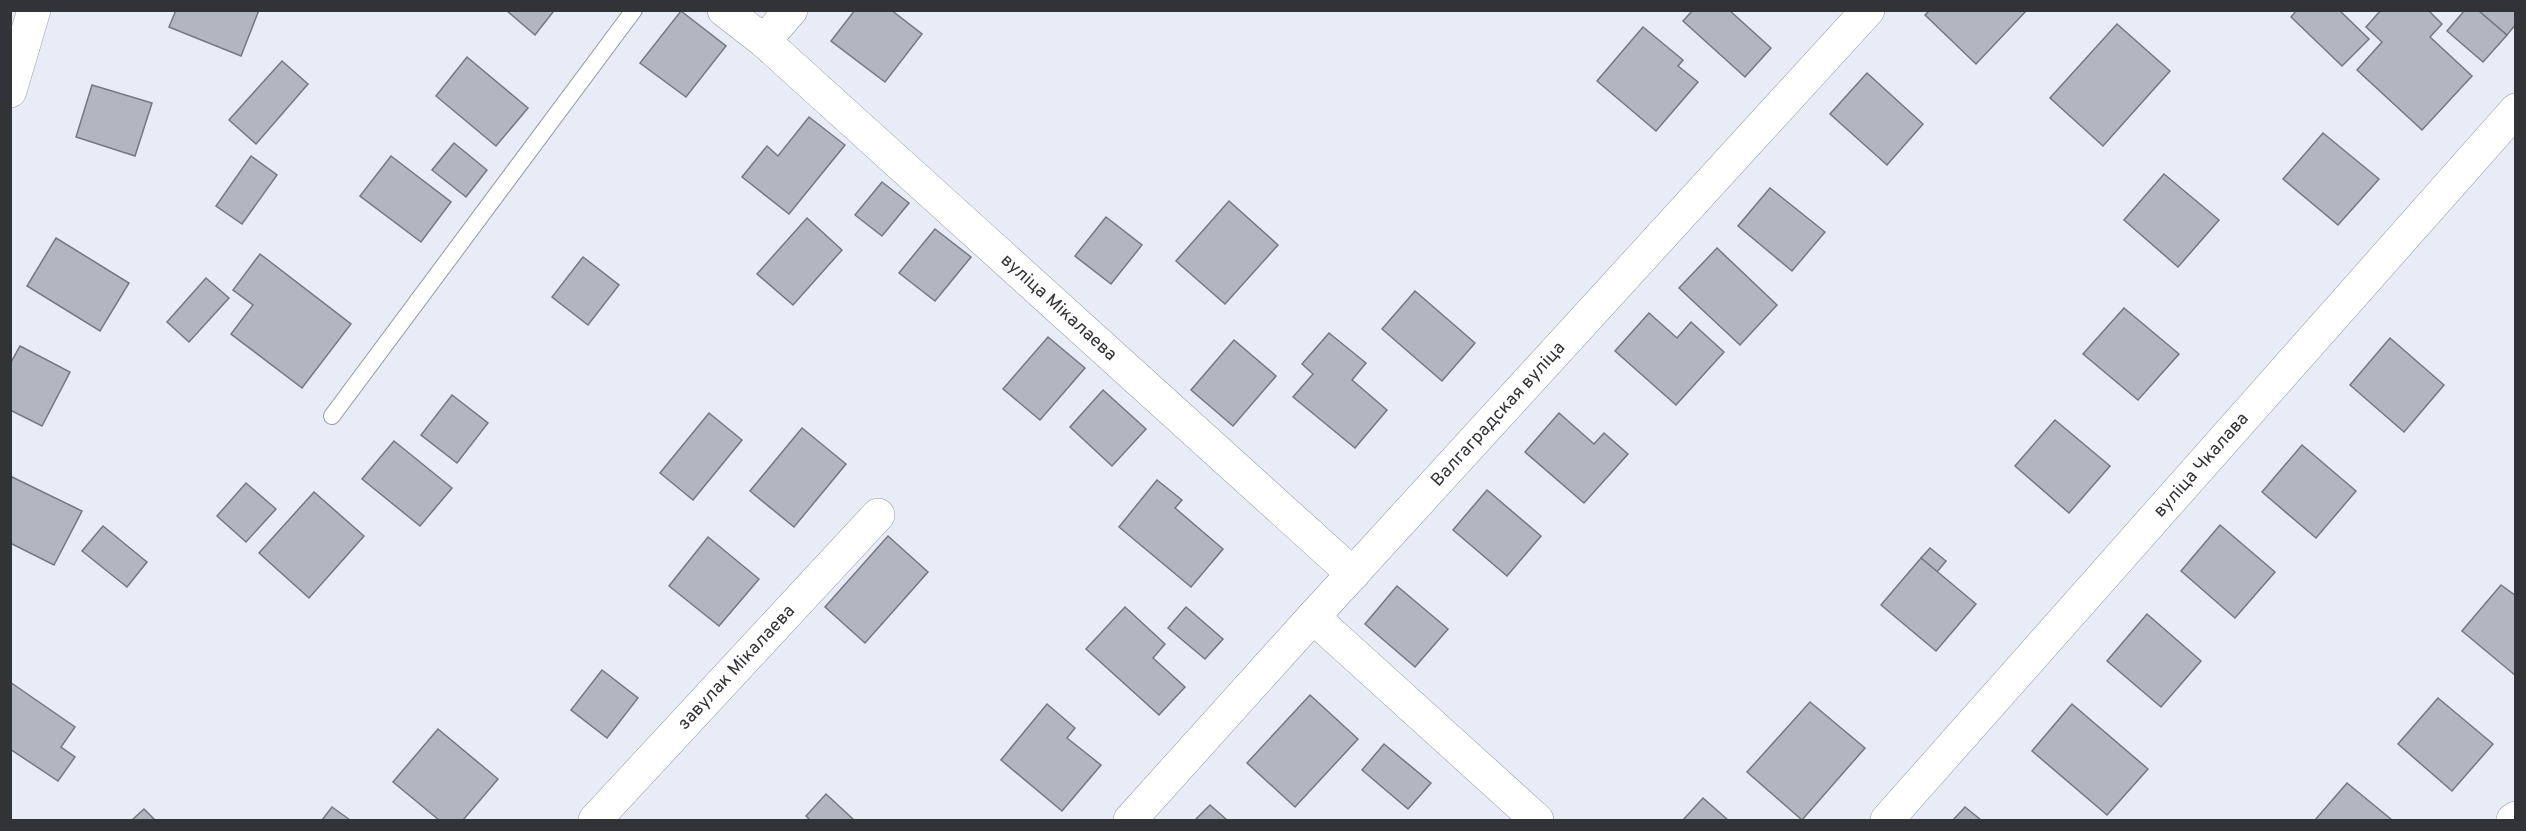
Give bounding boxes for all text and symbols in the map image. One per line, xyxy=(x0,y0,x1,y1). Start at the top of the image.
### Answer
street label: вуліца Мікалаева xyxy=(996,249,1122,366)
street label: Валгаградская вуліца xyxy=(1426,337,1571,492)
street label: вуліца Чкалава xyxy=(2149,408,2254,522)
street label: завулак Мікалаева xyxy=(673,600,800,735)

